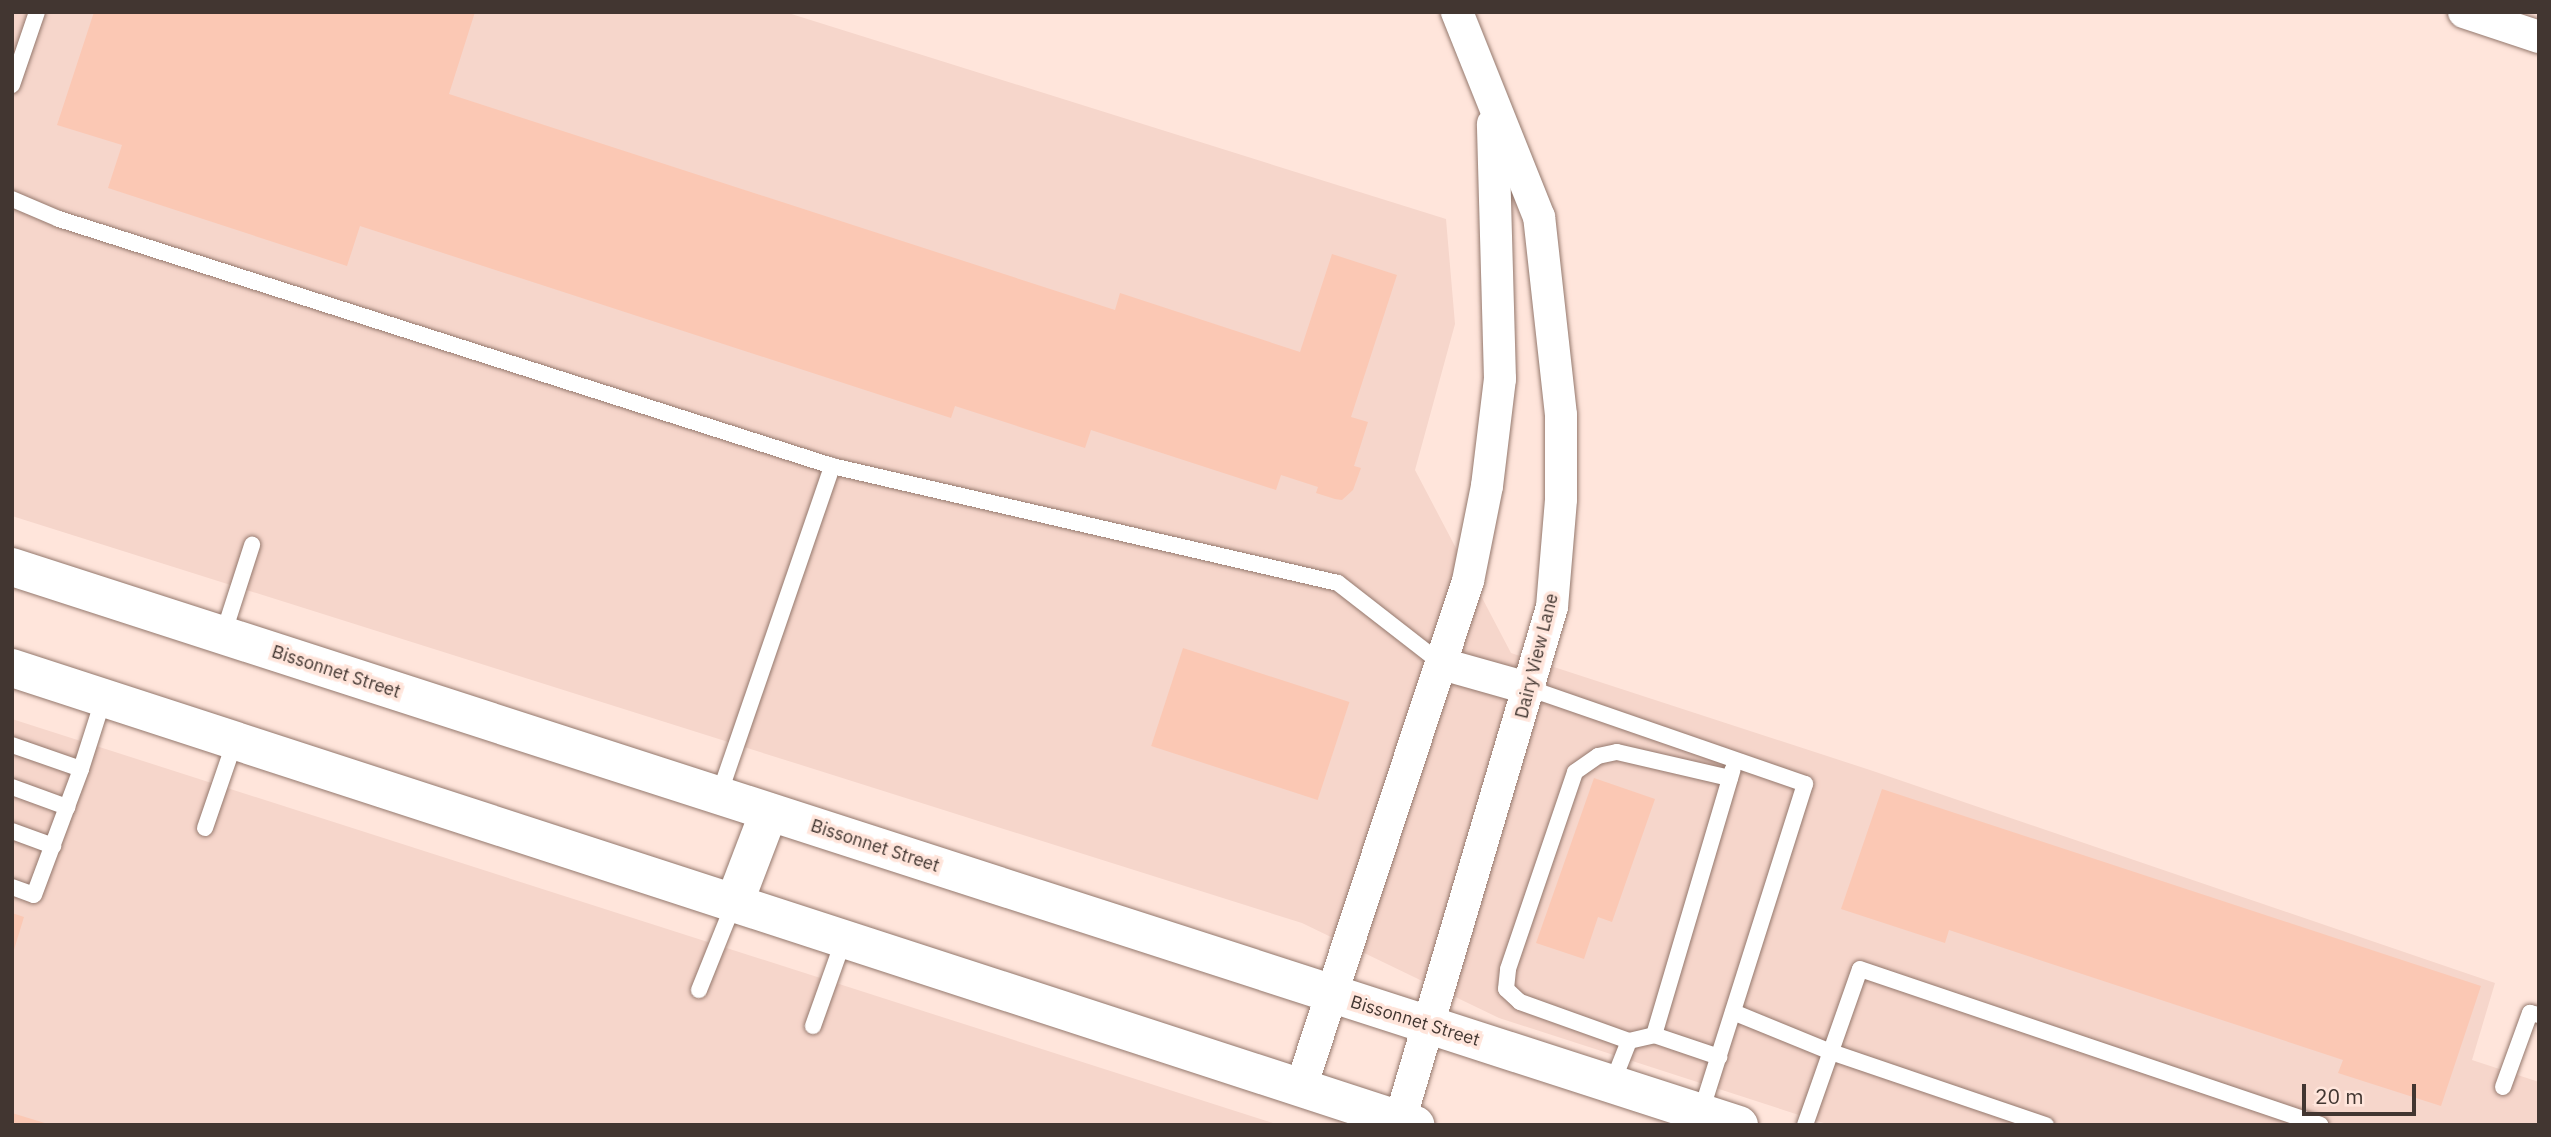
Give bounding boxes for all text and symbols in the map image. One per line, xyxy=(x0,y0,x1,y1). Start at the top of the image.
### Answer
street label: Dairy View Lane xyxy=(1511,591,1563,721)
street label: Bissonnet Street xyxy=(269,641,403,703)
street label: Bissonnet Street xyxy=(808,815,942,877)
street label: Bissonnet Street xyxy=(1348,991,1482,1051)
scale bar xyxy=(2306,1070,2420,1114)
text: 20 m xyxy=(2315,1082,2364,1110)

